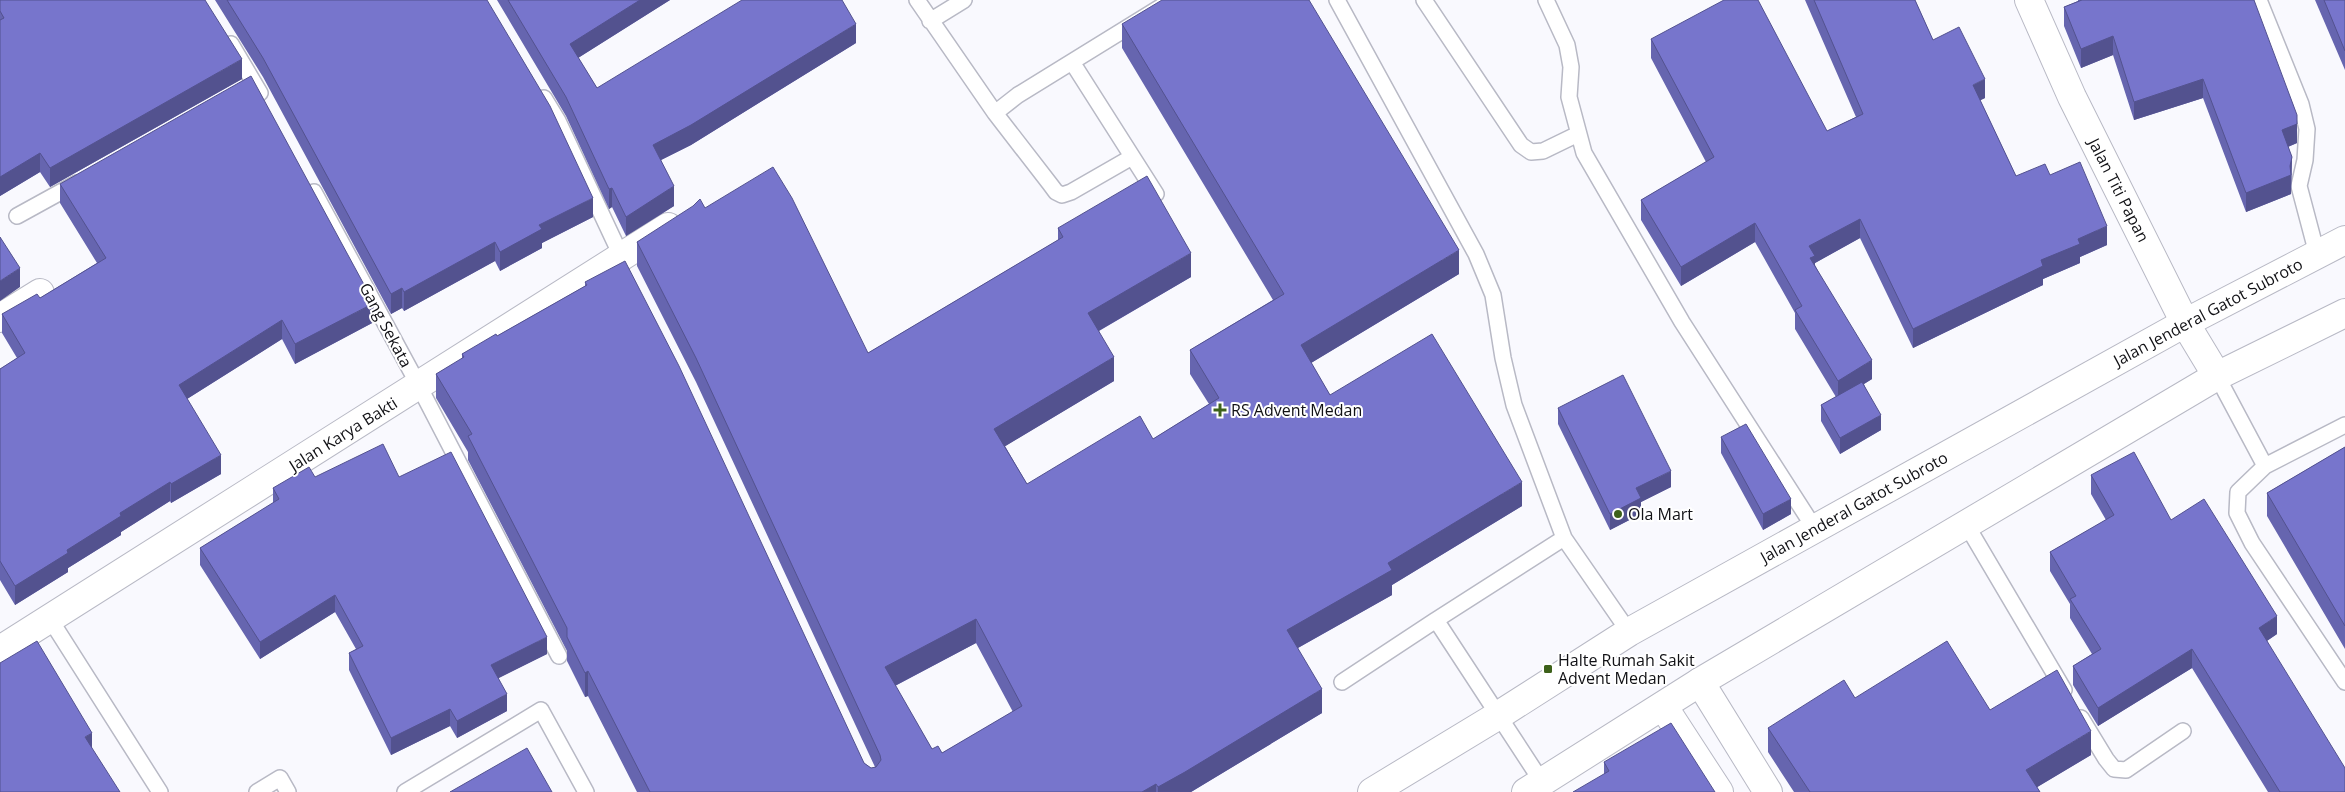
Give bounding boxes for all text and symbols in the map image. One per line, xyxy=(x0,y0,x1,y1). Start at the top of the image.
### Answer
street label: Jalan Titi Papan xyxy=(2082,133,2155,246)
street label: Jalan Jenderal Gatot Subroto xyxy=(2108,253,2306,372)
street label: Gang Sekata xyxy=(354,279,418,371)
street label: Jalan Karya Bakti xyxy=(283,392,401,477)
place label: RS Advent Medan xyxy=(1231,399,1362,421)
marker: RS Advent Medan xyxy=(1213,403,1227,417)
street label: Jalan Jenderal Gatot Subroto xyxy=(1755,446,1952,569)
place label: Ola Mart xyxy=(1628,503,1693,525)
marker: Ola Mart xyxy=(1612,508,1624,520)
place label: Halte Rumah Sakit Advent Medan xyxy=(1558,649,1695,689)
marker: Halte Rumah Sakit Advent Medan xyxy=(1542,663,1554,675)

